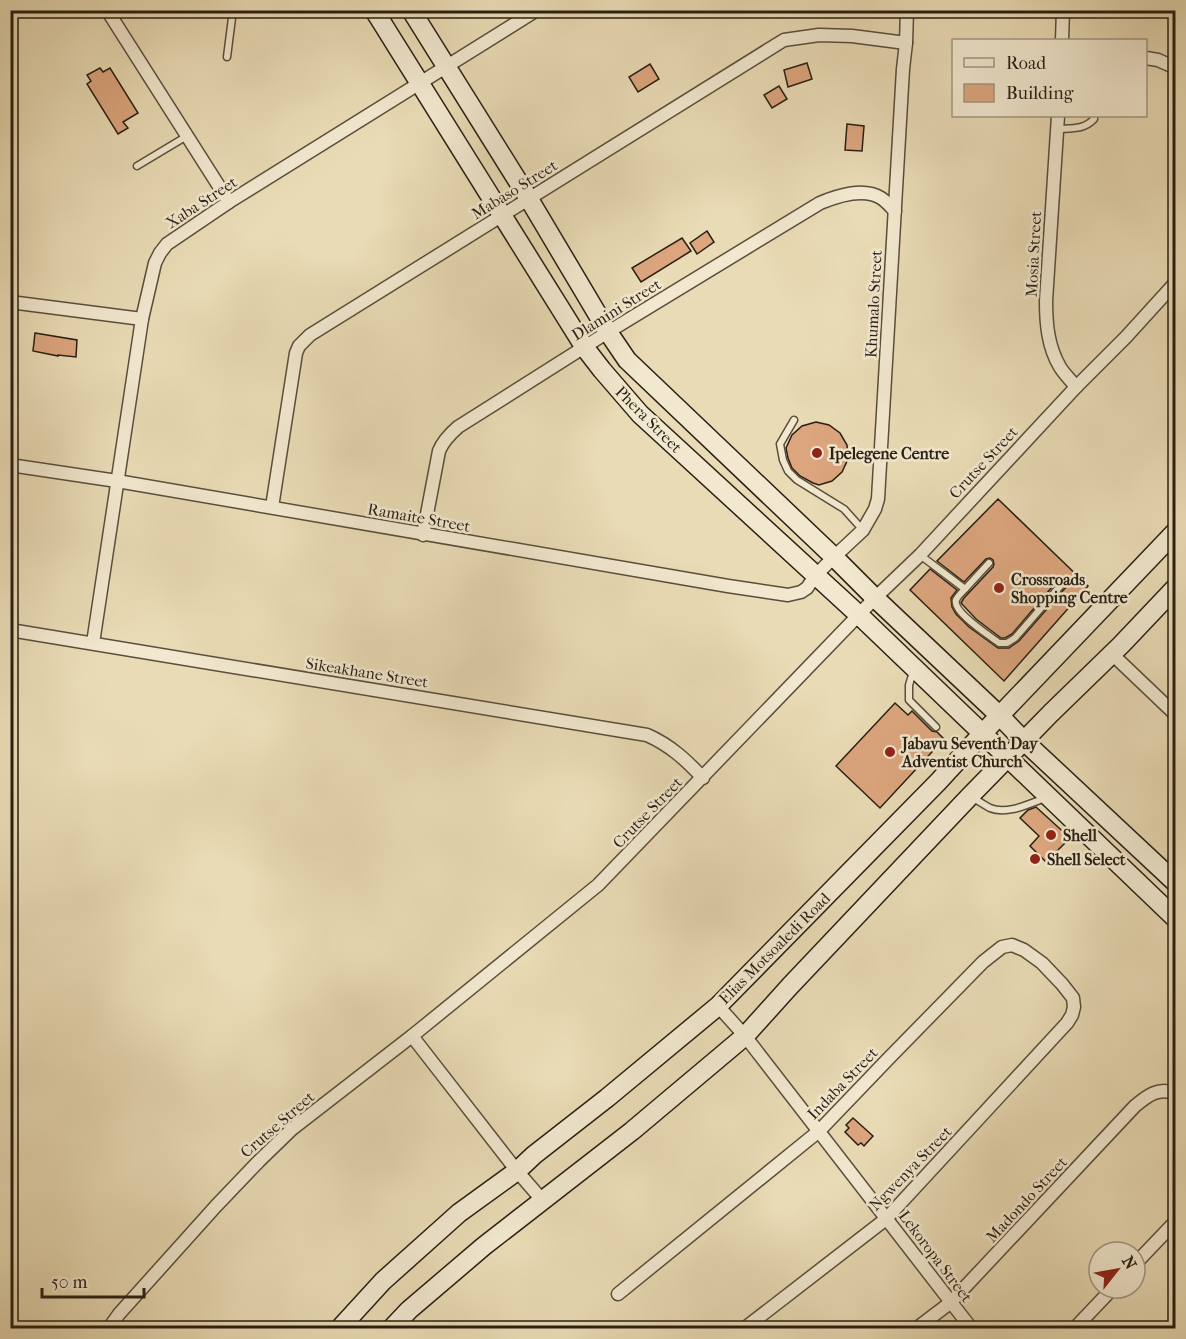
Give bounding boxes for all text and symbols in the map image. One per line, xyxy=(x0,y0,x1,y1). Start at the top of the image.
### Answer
legend xyxy=(952,39,1147,117)
text: Road xyxy=(1006,53,1046,74)
text: Building xyxy=(1006,83,1074,104)
street label: Mabaso Street xyxy=(468,155,561,223)
street label: Xaba Street xyxy=(162,172,241,233)
street label: Mosia Street xyxy=(1022,210,1045,298)
street label: Khumalo Street xyxy=(861,249,886,359)
street label: Dlamini Street xyxy=(568,274,665,344)
street label: Phera Street xyxy=(611,382,686,457)
street label: Crutse Street xyxy=(945,422,1022,502)
place label: Ipelegene Centre xyxy=(829,444,949,464)
marker: Ipelegene Centre xyxy=(810,446,824,460)
street label: Ramaite Street xyxy=(366,499,472,536)
place label: Crossroads Shopping Centre xyxy=(1011,570,1128,608)
marker: Crossroads Shopping Centre xyxy=(992,581,1006,595)
street label: Sikeakhane Street xyxy=(304,653,430,692)
place label: Jabavu Seventh Day Adventist Church xyxy=(900,734,1039,771)
marker: Jabavu Seventh Day Adventist Church xyxy=(883,745,897,759)
street label: Crutse Street xyxy=(609,773,686,852)
place label: Shell xyxy=(1063,826,1097,845)
marker: Shell xyxy=(1044,828,1058,842)
place label: Shell Select xyxy=(1047,850,1126,869)
marker: Shell Select xyxy=(1028,852,1042,866)
street label: Elias Motsoaledi Road xyxy=(715,888,834,1008)
street label: Indaba Street xyxy=(803,1043,882,1123)
street label: Crutse Street xyxy=(236,1087,318,1162)
street label: Ngwenya Street xyxy=(865,1122,956,1215)
street label: Madondo Street xyxy=(982,1152,1071,1246)
street label: Lekoropa Street xyxy=(895,1207,976,1306)
north arrow xyxy=(1087,1240,1147,1300)
text: N xyxy=(1118,1252,1141,1273)
scale bar xyxy=(42,1261,144,1299)
text: 50 m xyxy=(51,1272,88,1293)

